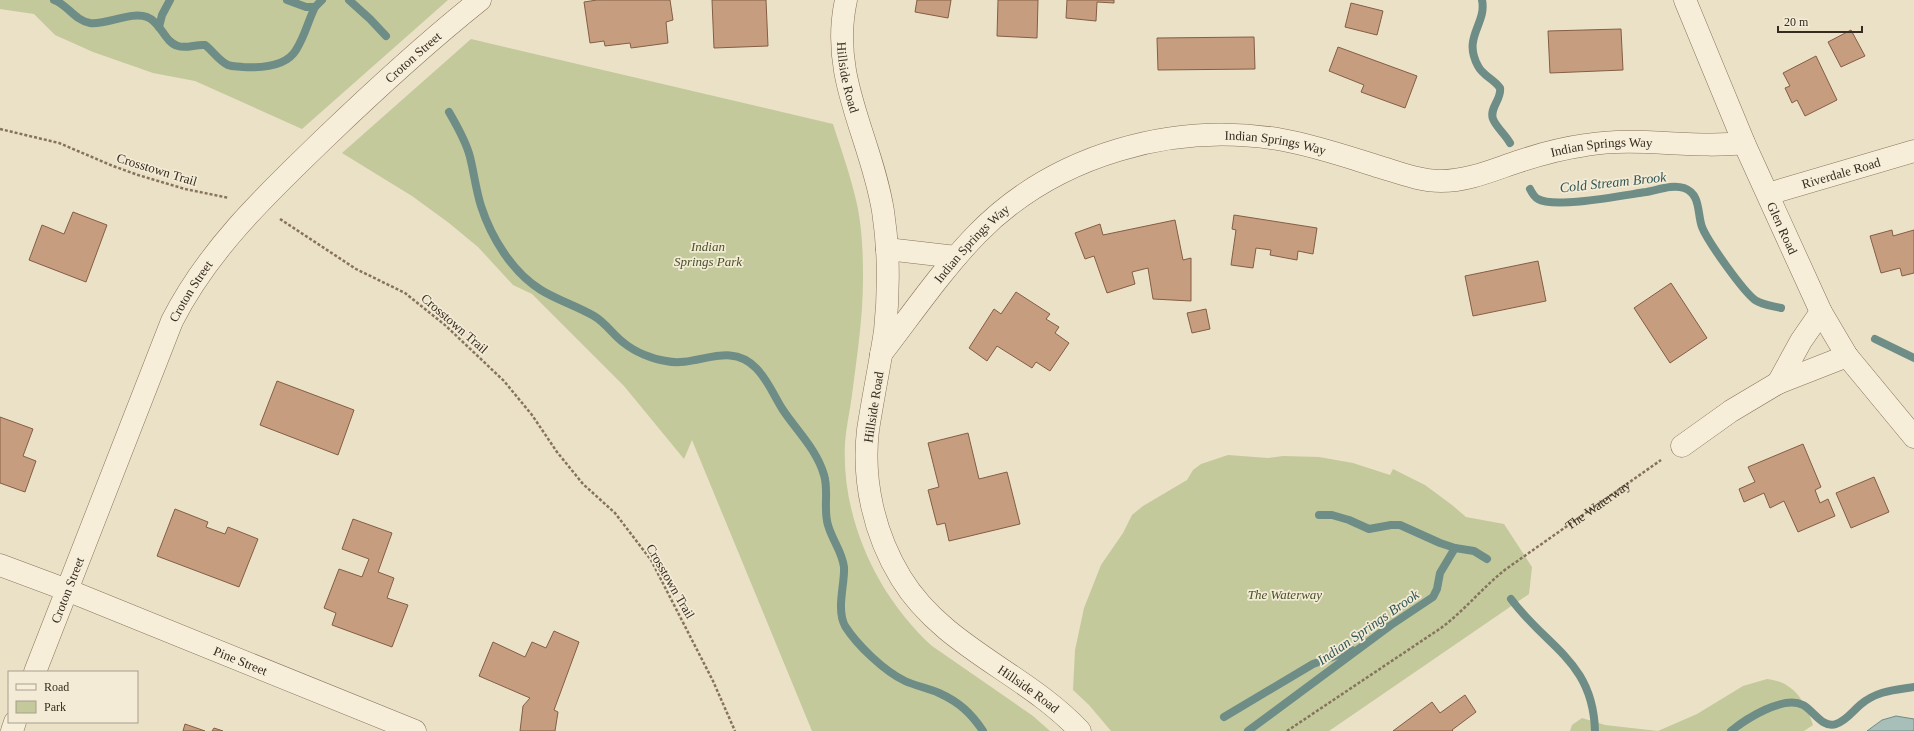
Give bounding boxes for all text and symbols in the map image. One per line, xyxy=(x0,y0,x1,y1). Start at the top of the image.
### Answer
scale bar xyxy=(1778,8,1862,34)
text: 20 m xyxy=(1784,15,1809,29)
street label: Croton Street xyxy=(382,28,444,86)
street label: Hillside Road xyxy=(834,41,862,115)
street label: Indian Springs Way xyxy=(1224,128,1328,158)
street label: Indian Springs Way xyxy=(1549,135,1653,160)
street label: Crosstown Trail xyxy=(115,150,199,189)
street label: Riverdale Road xyxy=(1800,154,1883,192)
water label: Cold Stream Brook xyxy=(1559,169,1668,196)
street label: Glen Road xyxy=(1764,200,1801,257)
street label: Indian Springs Way xyxy=(931,201,1013,286)
park label: Indian Springs Park xyxy=(674,239,742,269)
street label: Croton Street xyxy=(166,257,216,324)
street label: Crosstown Trail xyxy=(418,290,491,357)
street label: Hillside Road xyxy=(860,370,887,444)
street label: The Waterway xyxy=(1563,477,1634,533)
street label: Crosstown Trail xyxy=(643,541,698,621)
street label: Croton Street xyxy=(48,555,87,625)
water label: Indian Springs Brook xyxy=(1314,586,1422,669)
park label: The Waterway xyxy=(1248,587,1322,602)
street label: Pine Street xyxy=(211,643,270,679)
street label: Hillside Road xyxy=(995,662,1063,716)
legend xyxy=(8,671,138,723)
text: Road xyxy=(44,680,69,694)
text: Park xyxy=(44,700,66,714)

